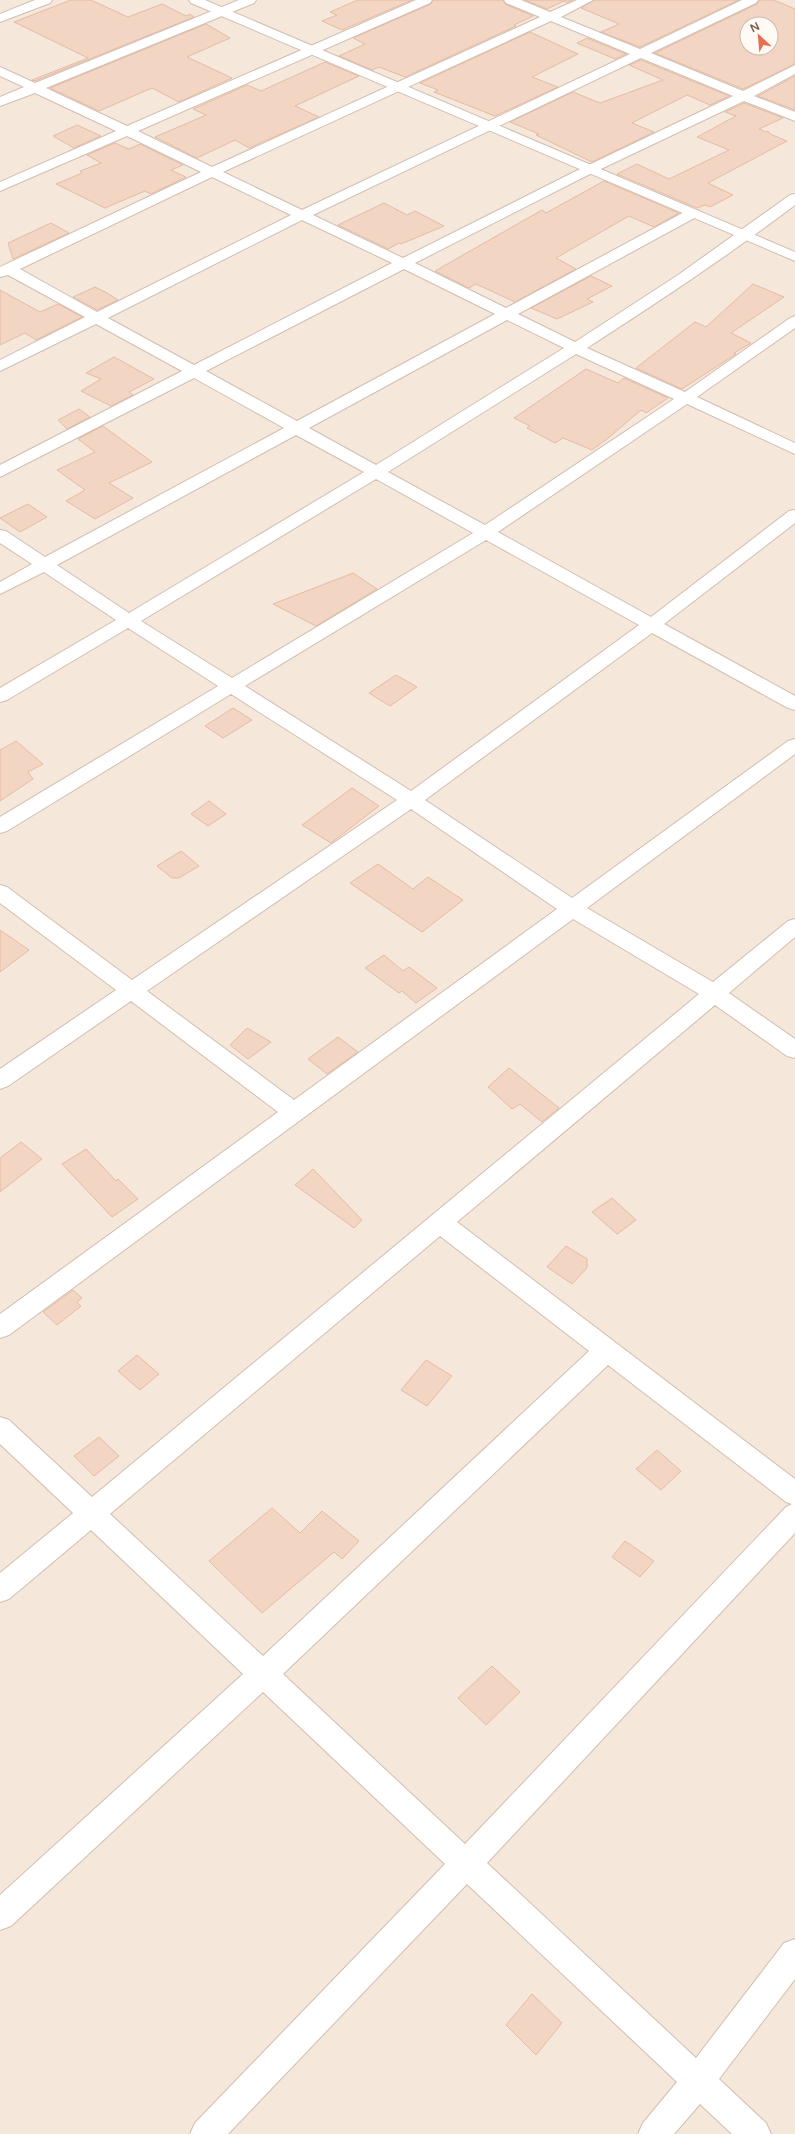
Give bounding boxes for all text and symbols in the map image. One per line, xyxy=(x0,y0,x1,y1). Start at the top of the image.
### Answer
north arrow xyxy=(739,16,779,56)
text: N xyxy=(748,20,762,35)

